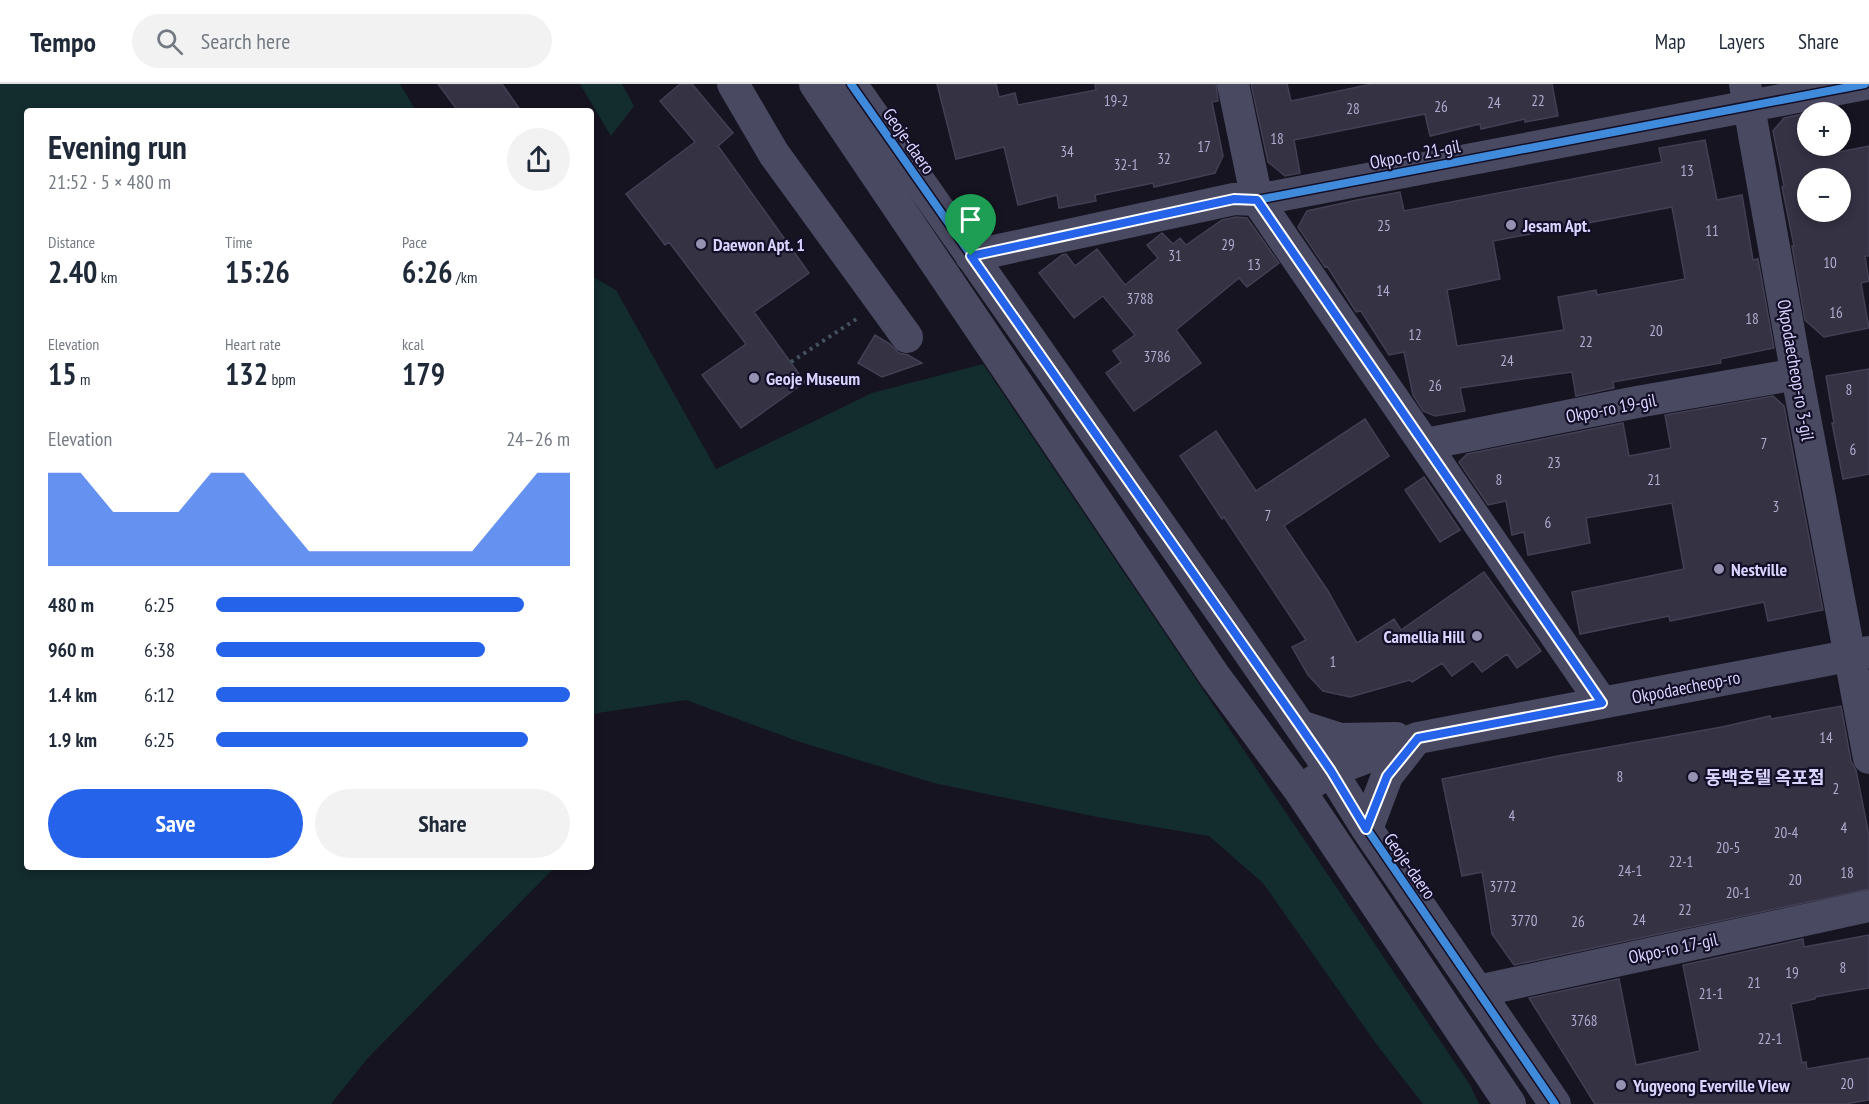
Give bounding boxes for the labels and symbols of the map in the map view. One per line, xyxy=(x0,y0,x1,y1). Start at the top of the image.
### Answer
house number: 19-2 xyxy=(1104,91,1128,110)
house number: 22 xyxy=(1531,91,1545,110)
house number: 24 xyxy=(1487,93,1501,112)
house number: 26 xyxy=(1434,97,1448,116)
house number: 28 xyxy=(1346,99,1360,118)
street label: Geoje-daero xyxy=(878,103,940,179)
house number: 18 xyxy=(1270,129,1284,148)
street label: Okpo-ro 21-gil xyxy=(1368,134,1463,174)
house number: 17 xyxy=(1197,137,1211,156)
house number: 34 xyxy=(1060,142,1074,161)
house number: 32 xyxy=(1157,149,1171,168)
house number: 32-1 xyxy=(1114,155,1138,174)
house number: 13 xyxy=(1680,161,1694,180)
pin xyxy=(945,194,996,256)
place label: Jesam Apt. xyxy=(1522,214,1591,237)
house number: 25 xyxy=(1377,216,1391,235)
marker: Jesam Apt. xyxy=(1504,218,1518,232)
house number: 11 xyxy=(1705,221,1719,240)
place label: Daewon Apt. 1 xyxy=(713,233,805,256)
house number: 29 xyxy=(1221,235,1235,254)
marker: Daewon Apt. 1 xyxy=(694,237,708,251)
house number: 31 xyxy=(1168,246,1182,265)
house number: 10 xyxy=(1823,253,1837,272)
house number: 13 xyxy=(1247,255,1261,274)
house number: 14 xyxy=(1376,281,1390,300)
house number: 3788 xyxy=(1126,289,1154,308)
street label: Okpodaecheop-ro 3-gil xyxy=(1772,298,1820,443)
house number: 16 xyxy=(1829,303,1843,322)
house number: 18 xyxy=(1745,309,1759,328)
house number: 20 xyxy=(1649,321,1663,340)
house number: 12 xyxy=(1408,325,1422,344)
house number: 22 xyxy=(1579,332,1593,351)
house number: 3786 xyxy=(1143,347,1171,366)
house number: 24 xyxy=(1500,351,1514,370)
place label: Geoje Museum xyxy=(766,367,860,390)
marker: Geoje Museum xyxy=(747,371,761,385)
house number: 26 xyxy=(1428,376,1442,395)
house number: 8 xyxy=(1846,380,1852,399)
street label: Okpo-ro 19-gil xyxy=(1564,388,1659,428)
house number: 7 xyxy=(1761,434,1767,453)
house number: 6 xyxy=(1850,440,1857,459)
house number: 23 xyxy=(1547,453,1561,472)
house number: 8 xyxy=(1496,470,1502,489)
house number: 21 xyxy=(1647,470,1661,489)
house number: 3 xyxy=(1773,497,1779,516)
house number: 7 xyxy=(1265,506,1271,525)
house number: 6 xyxy=(1545,513,1552,532)
place label: Nestville xyxy=(1731,558,1788,581)
marker: Nestville xyxy=(1712,562,1726,576)
place label: Camellia Hill xyxy=(1384,625,1466,648)
marker: Camellia Hill xyxy=(1470,629,1484,643)
house number: 1 xyxy=(1330,652,1336,671)
street label: Okpodaecheop-ro xyxy=(1630,665,1742,709)
house number: 14 xyxy=(1819,728,1833,747)
place label: 동백호텔 옥포점 xyxy=(1705,766,1825,789)
house number: 8 xyxy=(1617,767,1623,786)
marker: 동백호텔 옥포점 xyxy=(1686,770,1700,784)
house number: 2 xyxy=(1833,779,1839,798)
house number: 4 xyxy=(1509,806,1516,825)
house number: 4 xyxy=(1841,818,1848,837)
house number: 20-4 xyxy=(1774,823,1799,842)
street label: Geoje-daero xyxy=(1379,828,1441,904)
house number: 20-5 xyxy=(1716,838,1740,857)
house number: 22-1 xyxy=(1669,852,1693,871)
house number: 24-1 xyxy=(1618,861,1642,880)
house number: 18 xyxy=(1840,863,1854,882)
house number: 20 xyxy=(1788,870,1802,889)
house number: 3772 xyxy=(1489,877,1517,896)
house number: 20-1 xyxy=(1726,883,1750,902)
house number: 22 xyxy=(1678,900,1692,919)
house number: 24 xyxy=(1632,910,1646,929)
house number: 3770 xyxy=(1510,911,1538,930)
house number: 26 xyxy=(1571,912,1585,931)
street label: Okpo-ro 17-gil xyxy=(1626,927,1720,969)
house number: 8 xyxy=(1840,958,1846,977)
house number: 19 xyxy=(1785,963,1799,982)
house number: 21 xyxy=(1747,973,1761,992)
house number: 21-1 xyxy=(1699,984,1723,1003)
house number: 3768 xyxy=(1570,1011,1598,1030)
house number: 22-1 xyxy=(1758,1029,1782,1048)
place label: Yugyeong Everville View xyxy=(1632,1074,1790,1097)
house number: 20 xyxy=(1840,1074,1854,1093)
marker: Yugyeong Everville View xyxy=(1614,1078,1628,1092)

